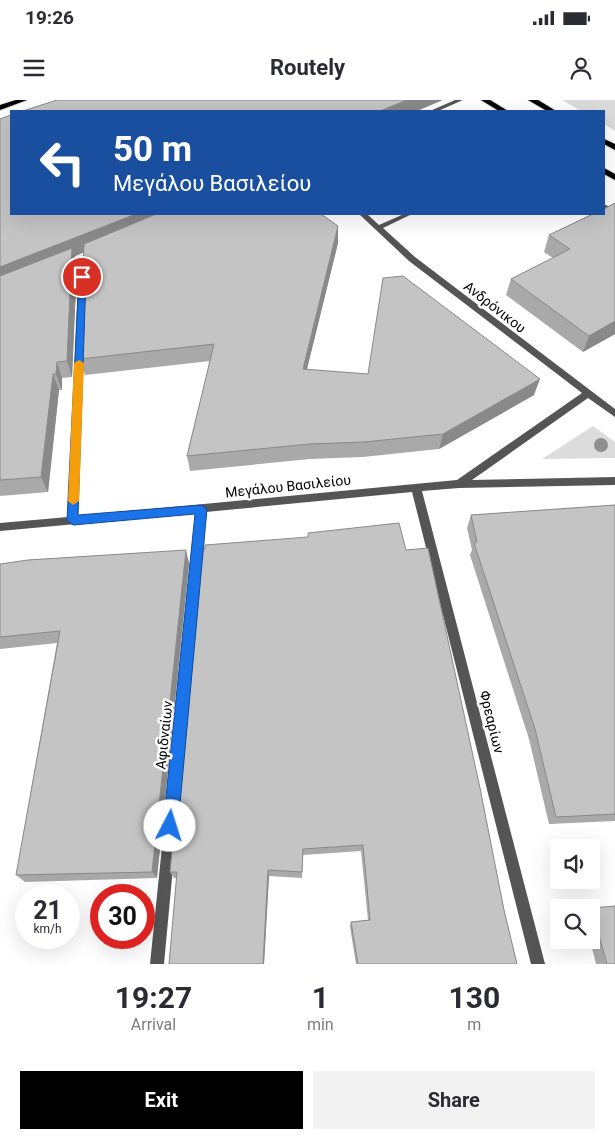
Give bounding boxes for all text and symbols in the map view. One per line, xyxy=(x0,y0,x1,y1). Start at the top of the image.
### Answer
text: 19:26 xyxy=(25,6,74,29)
icon: menu xyxy=(20,54,48,82)
icon: person xyxy=(567,54,595,82)
text: Routely xyxy=(270,55,345,80)
text: 50 m xyxy=(113,129,192,170)
icon: left xyxy=(30,130,95,195)
text: Μεγάλου Βασιλείου xyxy=(113,171,311,196)
pin xyxy=(61,256,103,298)
icon: arrive xyxy=(68,263,96,291)
street label: Ανδρόνικου xyxy=(461,278,529,336)
street label: Μεγάλου Βασιλείου xyxy=(224,471,352,501)
street label: Φρεαρίων xyxy=(476,689,508,755)
street label: Αφιδναίων xyxy=(152,700,177,770)
position arrow xyxy=(143,799,195,851)
map controls xyxy=(550,839,600,949)
button: sound xyxy=(550,839,600,889)
speed limit sign: 30 xyxy=(90,884,155,949)
text: 21 xyxy=(33,896,62,925)
button: search xyxy=(550,899,600,949)
text: km/h xyxy=(33,922,62,936)
text: 19:27 xyxy=(115,980,192,1015)
text: 1 xyxy=(312,980,329,1015)
text: 130 xyxy=(449,980,500,1015)
text: Arrival xyxy=(131,1015,176,1034)
text: min xyxy=(307,1015,334,1034)
text: m xyxy=(467,1015,481,1034)
button: Exit xyxy=(20,1071,303,1129)
button: Share xyxy=(313,1071,595,1129)

